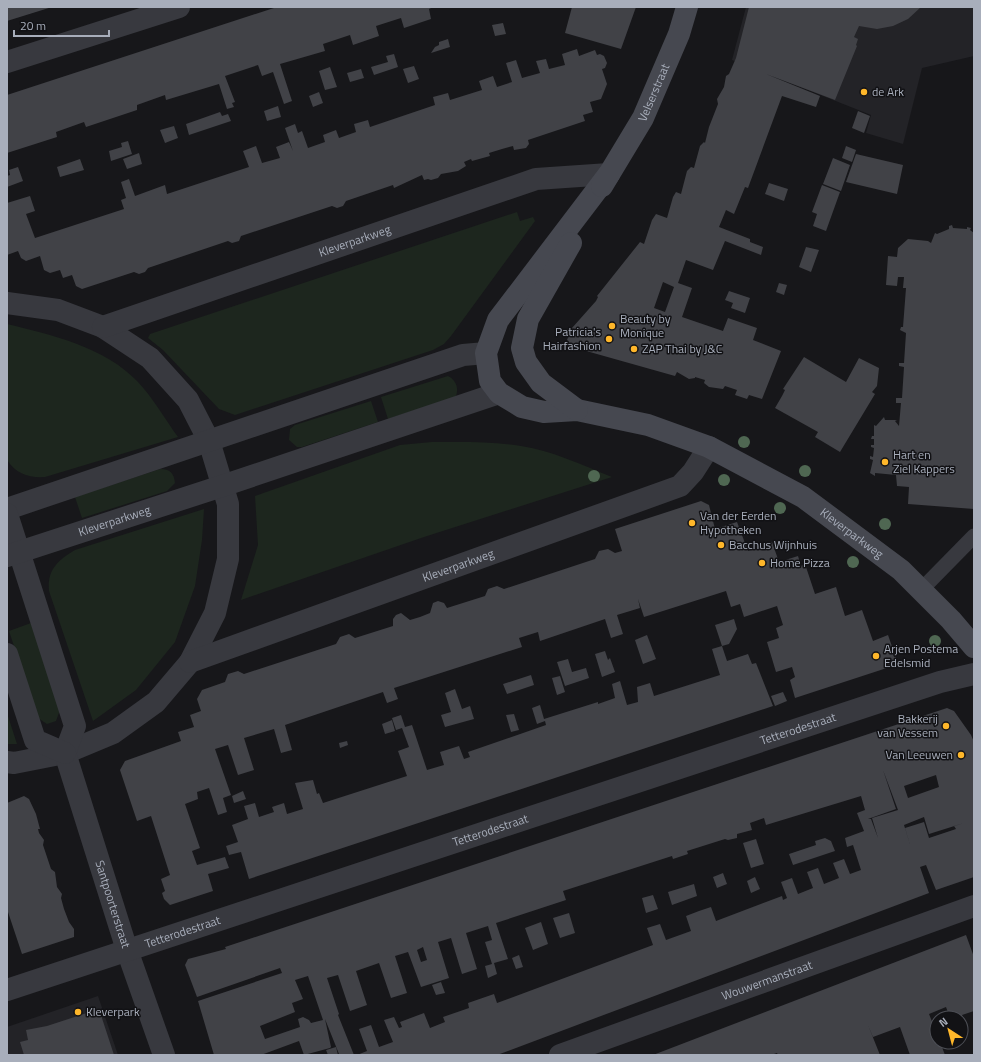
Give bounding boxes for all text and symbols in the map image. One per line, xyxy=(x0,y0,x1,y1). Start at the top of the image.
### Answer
scale bar xyxy=(14,12,109,38)
text: 20 m xyxy=(20,16,46,35)
street label: Velserstraat xyxy=(633,60,675,124)
place label: de Ark xyxy=(872,82,904,101)
marker: de Ark xyxy=(859,87,869,97)
street label: Kleverparkweg xyxy=(316,219,393,262)
place label: Beauty by Monique xyxy=(620,309,671,342)
marker: Beauty by Monique xyxy=(607,321,617,331)
place label: Patricia's Hairfashion xyxy=(543,322,601,355)
marker: Patricia's Hairfashion xyxy=(604,334,614,344)
place label: ZAP Thai by J&C xyxy=(642,339,723,358)
marker: ZAP Thai by J&C xyxy=(629,344,639,354)
place label: Hart en Ziel Kappers xyxy=(893,445,955,478)
marker: Hart en Ziel Kappers xyxy=(880,457,890,467)
street label: Kleverparkweg xyxy=(76,500,153,541)
street label: Kleverparkweg xyxy=(816,503,888,563)
place label: Van der Eerden Hypotheken xyxy=(700,506,776,539)
marker: Van der Eerden Hypotheken xyxy=(687,518,697,528)
place label: Bacchus Wijnhuis xyxy=(729,535,818,554)
marker: Bacchus Wijnhuis xyxy=(716,540,726,550)
street label: Kleverparkweg xyxy=(420,544,497,587)
place label: Home Pizza xyxy=(770,553,830,572)
marker: Home Pizza xyxy=(757,558,767,568)
place label: Arjen Postema Edelsmid xyxy=(884,639,958,672)
marker: Arjen Postema Edelsmid xyxy=(871,651,881,661)
street label: Tetterodestraat xyxy=(757,707,839,750)
place label: Bakkerij van Vessem xyxy=(877,709,938,742)
marker: Bakkerij van Vessem xyxy=(941,721,951,731)
place label: Van Leeuwen xyxy=(885,745,953,764)
marker: Van Leeuwen xyxy=(956,750,966,760)
street label: Tetterodestraat xyxy=(450,808,531,851)
street label: Santpoorterstraat xyxy=(90,858,136,951)
street label: Tetterodestraat xyxy=(142,910,224,953)
street label: Wouwermanstraat xyxy=(719,955,816,1005)
place label: Kleverpark xyxy=(86,1002,140,1021)
marker: Kleverpark xyxy=(73,1007,83,1017)
north arrow xyxy=(929,1010,969,1050)
text: N xyxy=(935,1013,951,1031)

